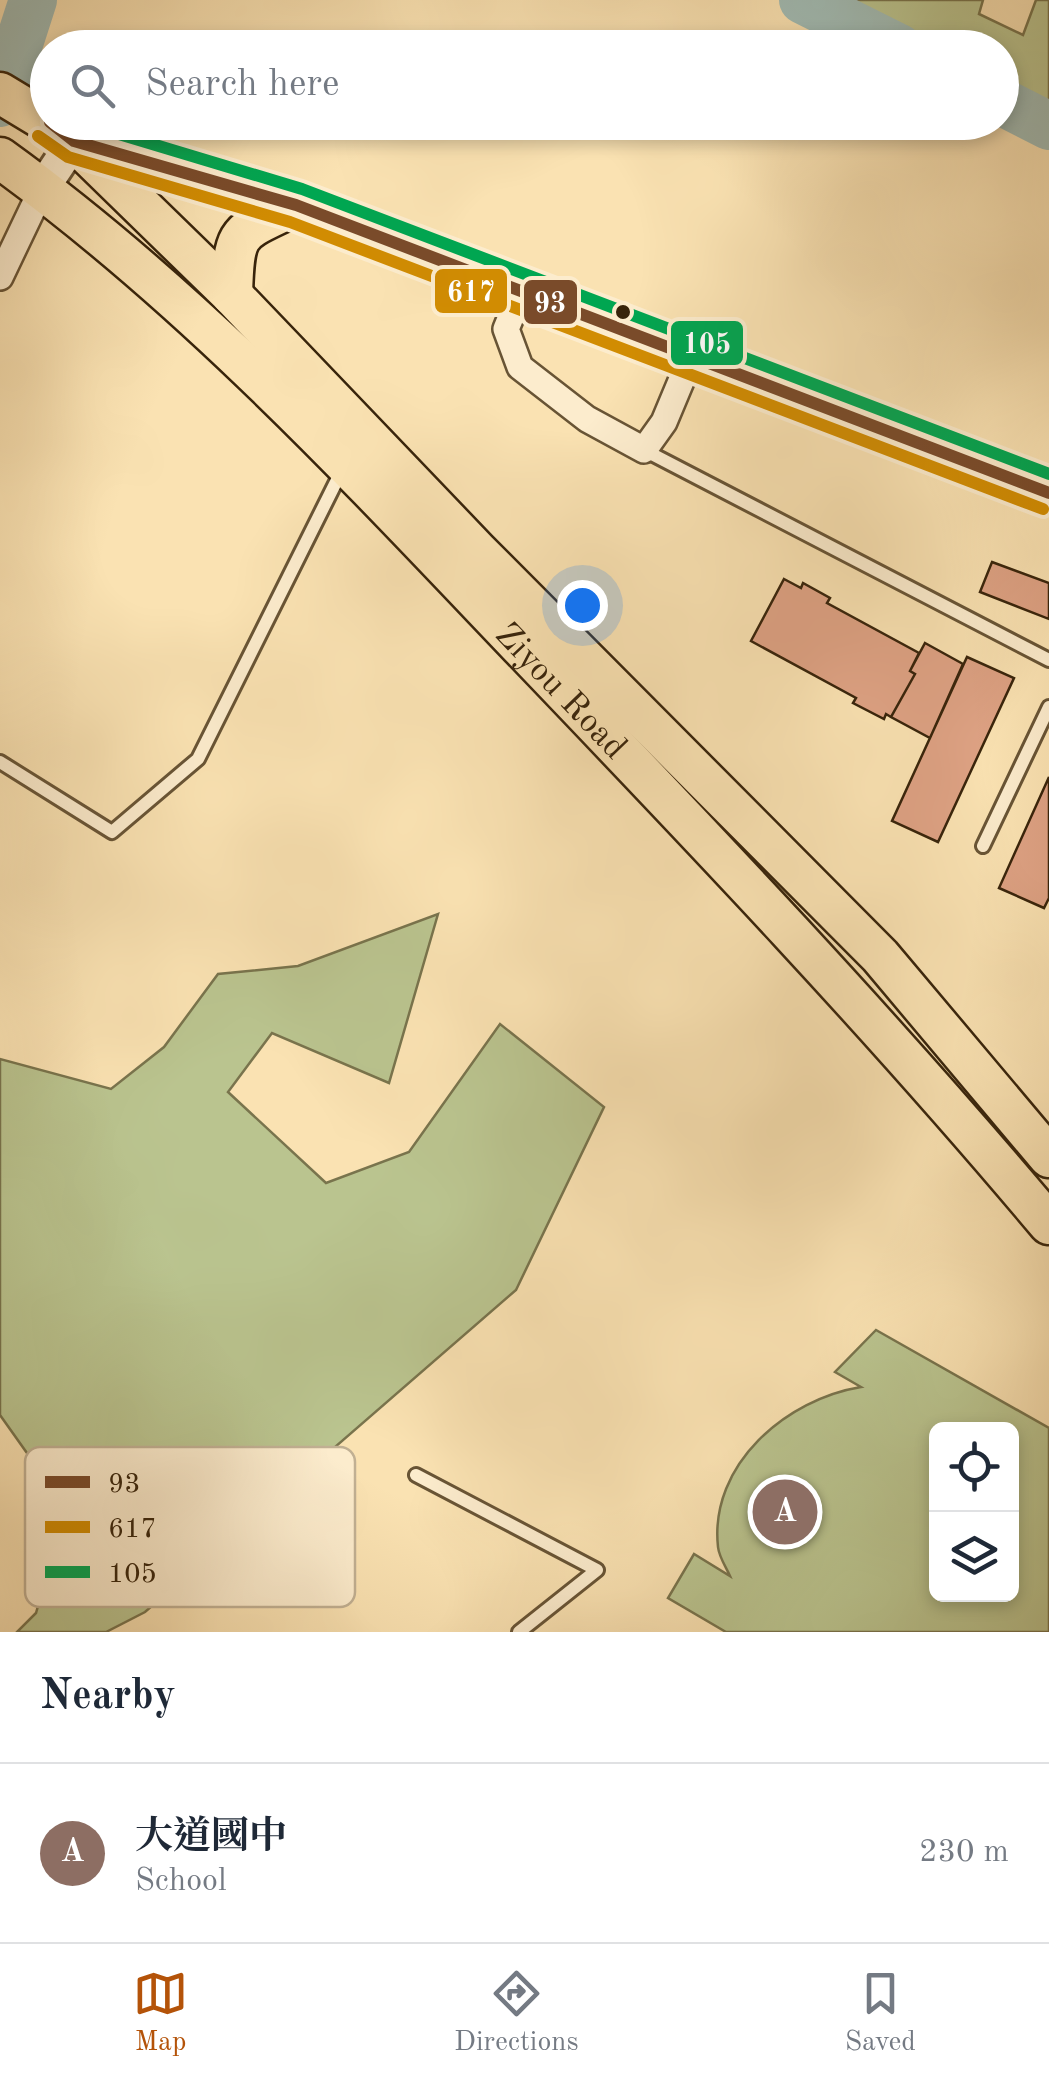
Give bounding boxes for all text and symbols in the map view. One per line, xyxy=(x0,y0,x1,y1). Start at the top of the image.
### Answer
search box xyxy=(30,30,1019,140)
icon: search xyxy=(65,58,120,113)
text: Search here xyxy=(145,66,340,104)
line badge: 617 xyxy=(433,267,509,315)
line badge: 93 xyxy=(522,278,579,326)
text: 617 xyxy=(447,280,495,308)
text: 93 xyxy=(534,291,566,319)
unlabelled marker xyxy=(613,302,633,322)
line badge: 105 xyxy=(669,319,745,367)
text: 105 xyxy=(683,332,731,360)
your location xyxy=(557,580,608,631)
street label: Ziyou Road xyxy=(488,617,633,766)
map controls xyxy=(929,1422,1019,1602)
button: locate xyxy=(929,1422,1019,1512)
legend xyxy=(25,1447,355,1607)
text: 93 xyxy=(108,1471,140,1499)
pin: A xyxy=(752,1474,818,1550)
button: layers xyxy=(929,1512,1019,1602)
text: 617 xyxy=(108,1516,157,1544)
text: 105 xyxy=(108,1561,157,1589)
text: Nearby xyxy=(40,1676,176,1718)
text: 大道國中 xyxy=(135,1819,287,1857)
text: A xyxy=(60,1837,85,1869)
text: 230 m xyxy=(919,1837,1009,1869)
text: School xyxy=(135,1866,227,1898)
tab: Map xyxy=(133,1966,188,2061)
tab: Directions xyxy=(454,1966,579,2061)
tab: Saved xyxy=(845,1966,916,2061)

